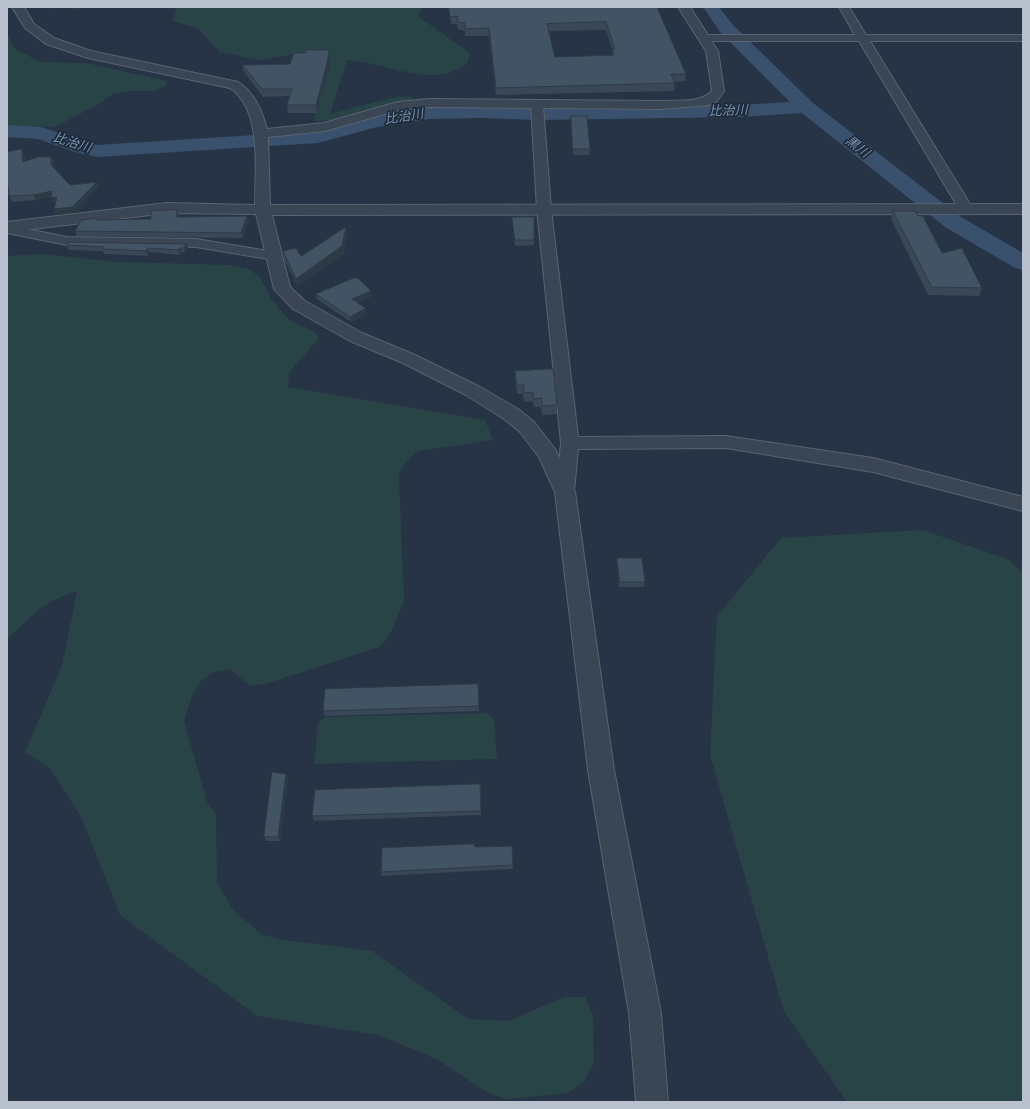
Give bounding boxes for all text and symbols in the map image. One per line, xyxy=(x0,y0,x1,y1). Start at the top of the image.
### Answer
water label: 比治川 xyxy=(708,103,748,119)
water label: 比治川 xyxy=(384,106,424,128)
water label: 比治川 xyxy=(51,130,93,156)
water label: 黒川 xyxy=(842,133,872,161)

